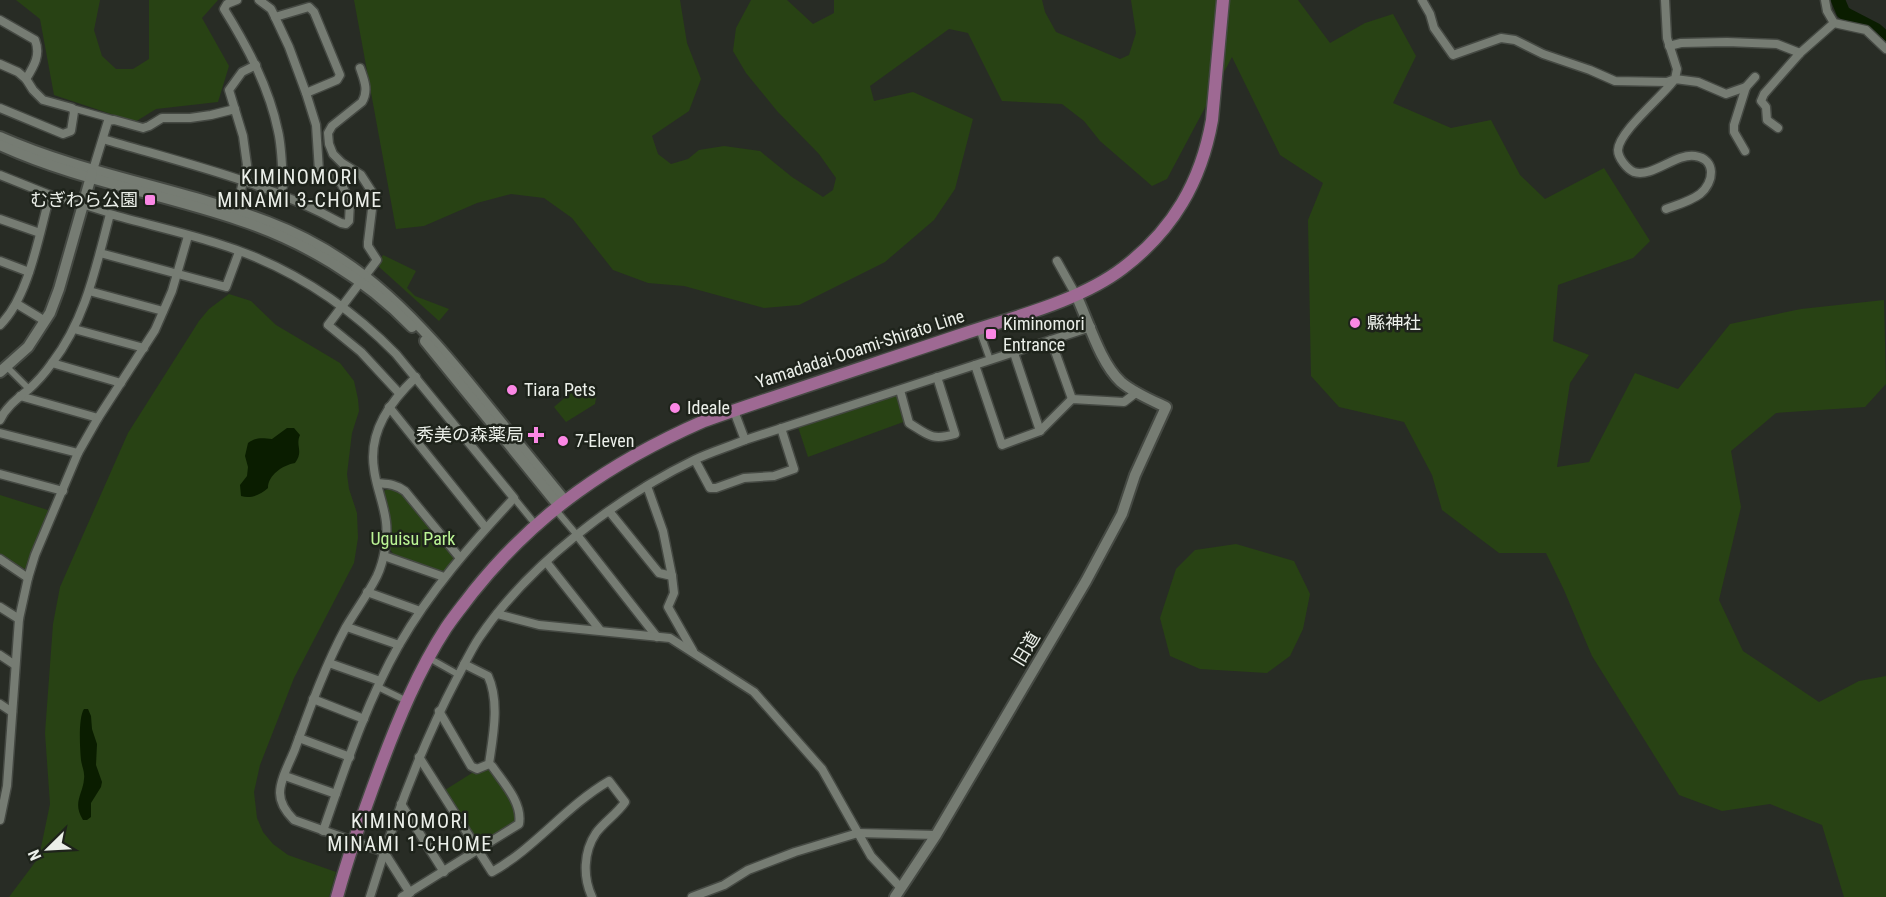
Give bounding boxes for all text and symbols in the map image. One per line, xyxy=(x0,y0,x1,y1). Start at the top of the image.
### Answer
district label: KIMINOMORI MINAMI 3-CHOME xyxy=(217,165,383,212)
place label: むぎわら公園 xyxy=(30,189,138,210)
marker: むぎわら公園 xyxy=(143,193,157,207)
street label: Yamadadai-Ooami-Shirato Line xyxy=(753,305,967,392)
place label: 縣神社 xyxy=(1367,312,1421,333)
place label: Kiminomori Entrance xyxy=(1003,313,1085,355)
marker: 縣神社 xyxy=(1348,316,1362,330)
marker: Kiminomori Entrance xyxy=(984,327,998,341)
place label: Tiara Pets xyxy=(524,379,596,400)
marker: Tiara Pets xyxy=(505,383,519,397)
place label: Ideale xyxy=(687,397,730,418)
marker: Ideale xyxy=(668,401,682,415)
place label: 秀美の森薬局 xyxy=(416,424,524,445)
marker: 秀美の森薬局 xyxy=(529,428,543,442)
place label: 7-Eleven xyxy=(575,430,635,451)
marker: 7-Eleven xyxy=(556,434,570,448)
park label: Uguisu Park xyxy=(371,528,455,549)
street label: 旧道 xyxy=(1007,628,1044,670)
district label: KIMINOMORI MINAMI 1-CHOME xyxy=(327,809,493,856)
north arrow xyxy=(18,819,78,879)
text: N xyxy=(24,847,45,863)

